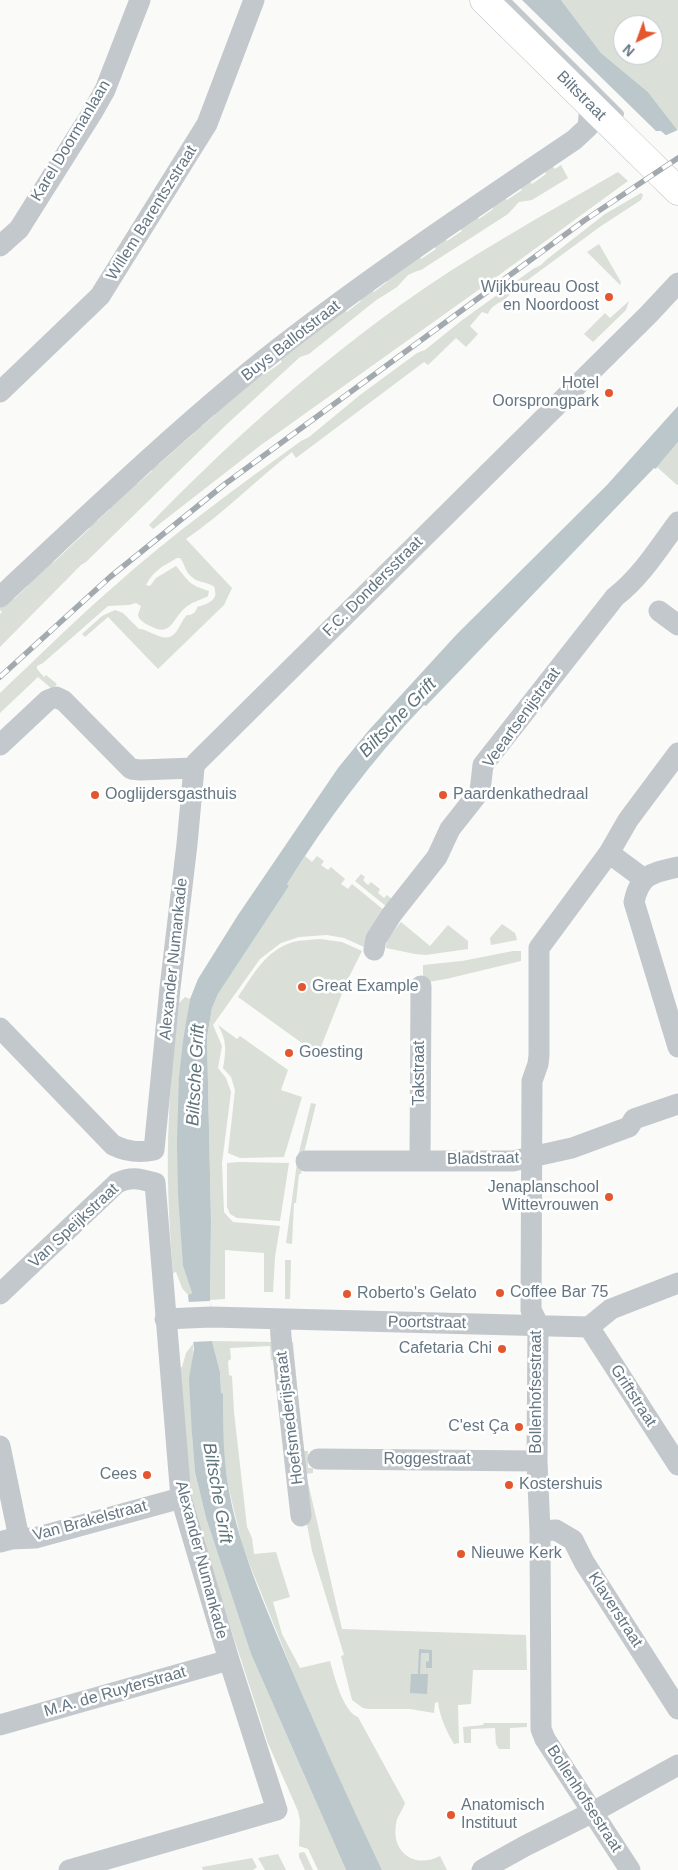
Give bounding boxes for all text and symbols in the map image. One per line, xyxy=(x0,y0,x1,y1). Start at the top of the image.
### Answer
north arrow xyxy=(613,15,663,65)
text: N xyxy=(620,41,638,60)
street label: Biltstraat xyxy=(552,67,610,125)
street label: Karel Doormanlaan xyxy=(27,77,115,205)
street label: Willem Barentszstraat xyxy=(103,142,201,284)
place label: Wijkbureau Oost en Noordoost xyxy=(481,278,599,316)
marker: Wijkbureau Oost en Noordoost xyxy=(603,291,615,303)
street label: Buys Ballotstraat xyxy=(238,296,344,386)
place label: Hotel Oorsprongpark xyxy=(492,374,599,412)
marker: Hotel Oorsprongpark xyxy=(603,387,615,399)
street label: F.C. Dondersstraat xyxy=(319,533,427,641)
street label: Veeartsenijstraat xyxy=(479,664,565,772)
water label: Biltsche Grift xyxy=(355,674,441,762)
place label: Ooglijdersgasthuis xyxy=(105,785,237,805)
place label: Paardenkathedraal xyxy=(453,785,588,805)
marker: Ooglijdersgasthuis xyxy=(89,789,101,801)
marker: Paardenkathedraal xyxy=(437,789,449,801)
street label: Alexander Numankade xyxy=(156,877,192,1041)
place label: Great Example xyxy=(312,977,419,997)
marker: Great Example xyxy=(296,981,308,993)
water label: Biltsche Grift xyxy=(183,1023,209,1127)
street label: Takstraat xyxy=(410,1041,430,1105)
place label: Goesting xyxy=(299,1043,363,1063)
marker: Goesting xyxy=(283,1047,295,1059)
street label: Bladstraat xyxy=(447,1149,519,1169)
place label: Jenaplanschool Wittevrouwen xyxy=(488,1178,599,1216)
street label: Van Speijkstraat xyxy=(25,1180,123,1272)
marker: Jenaplanschool Wittevrouwen xyxy=(603,1191,615,1203)
place label: Coffee Bar 75 xyxy=(510,1283,608,1303)
place label: Roberto's Gelato xyxy=(357,1284,477,1304)
marker: Coffee Bar 75 xyxy=(494,1287,506,1299)
marker: Roberto's Gelato xyxy=(341,1288,353,1300)
street label: Poortstraat xyxy=(388,1313,466,1333)
street label: Bollenhofsestraat xyxy=(527,1330,547,1454)
place label: Cafetaria Chi xyxy=(399,1339,492,1359)
marker: Cafetaria Chi xyxy=(496,1343,508,1355)
street label: Hoefsmederijstraat xyxy=(272,1350,308,1486)
street label: Griftstraat xyxy=(606,1361,660,1431)
place label: C'est Ça xyxy=(448,1417,509,1437)
marker: C'est Ça xyxy=(513,1421,525,1433)
water label: Biltsche Grift xyxy=(198,1441,236,1545)
street label: Roggestraat xyxy=(383,1450,471,1470)
place label: Cees xyxy=(100,1465,137,1485)
marker: Cees xyxy=(141,1469,153,1481)
place label: Kostershuis xyxy=(519,1475,603,1495)
street label: Alexander Numankade xyxy=(171,1479,231,1641)
marker: Kostershuis xyxy=(503,1479,515,1491)
street label: Van Brakelstraat xyxy=(31,1497,149,1545)
place label: Nieuwe Kerk xyxy=(471,1544,562,1564)
marker: Nieuwe Kerk xyxy=(455,1548,467,1560)
street label: Klaverstraat xyxy=(584,1569,646,1651)
street label: M.A. de Ruyterstraat xyxy=(42,1663,188,1721)
street label: Bollenhofsestraat xyxy=(542,1742,626,1856)
place label: Anatomisch Instituut xyxy=(461,1796,545,1834)
marker: Anatomisch Instituut xyxy=(445,1809,457,1821)

